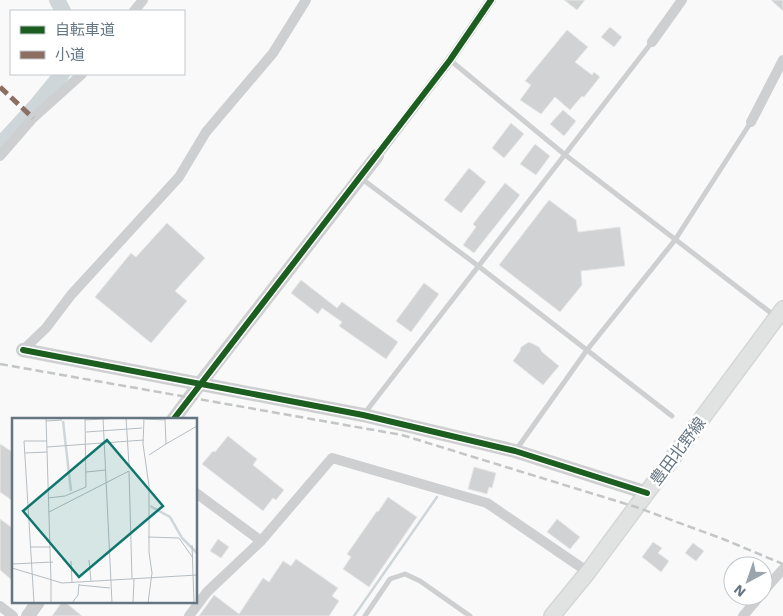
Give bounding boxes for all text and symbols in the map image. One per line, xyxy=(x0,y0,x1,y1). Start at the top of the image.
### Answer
legend xyxy=(10,10,185,75)
text: 自転車道 xyxy=(55,21,115,39)
text: 小道 xyxy=(55,46,85,64)
street label: 豊田北野線 xyxy=(646,413,710,489)
inset map xyxy=(12,418,198,604)
north arrow xyxy=(723,556,773,606)
text: N xyxy=(731,581,749,600)

